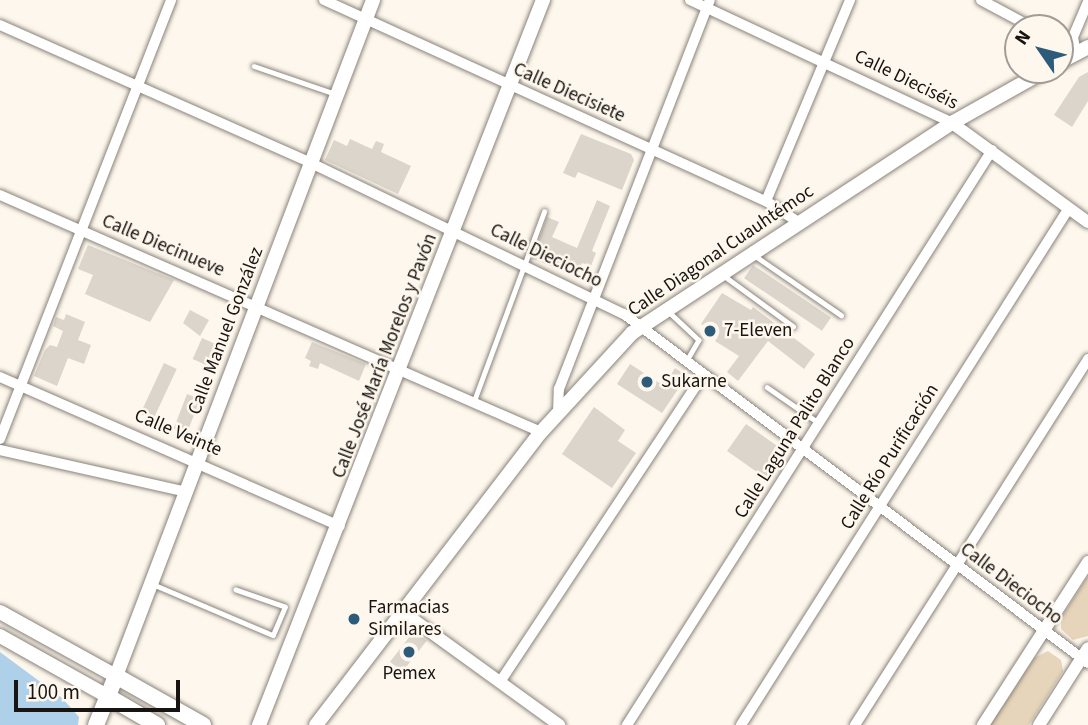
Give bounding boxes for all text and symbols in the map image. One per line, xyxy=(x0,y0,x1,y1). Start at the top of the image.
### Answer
north arrow xyxy=(1004,14,1074,84)
text: N xyxy=(1008,25,1038,51)
street label: Calle Dieciséis xyxy=(850,45,962,115)
street label: Calle Diecisiete xyxy=(510,58,628,128)
street label: Calle Diagonal Cuauhtémoc xyxy=(624,180,818,322)
street label: Calle Diecinueve xyxy=(98,210,228,282)
street label: Calle Dieciocho xyxy=(486,219,606,293)
street label: Calle José María Morelos y Pavón xyxy=(328,230,442,482)
street label: Calle Manuel González xyxy=(184,244,268,418)
place label: 7-Eleven xyxy=(724,320,792,342)
marker: 7-Eleven xyxy=(702,323,718,339)
street label: Calle Laguna Palito Blanco xyxy=(730,333,860,523)
place label: Sukarne xyxy=(661,371,727,393)
marker: Sukarne xyxy=(639,374,655,390)
street label: Calle Río Purificación xyxy=(836,380,944,534)
street label: Calle Veinte xyxy=(131,404,225,462)
street label: Calle Dieciocho xyxy=(955,538,1067,630)
place label: Farmacias Similares xyxy=(368,597,449,641)
marker: Farmacias Similares xyxy=(346,611,362,627)
marker: Pemex xyxy=(401,644,417,660)
place label: Pemex xyxy=(382,663,436,685)
scale bar xyxy=(18,666,184,710)
text: 100 m xyxy=(27,677,80,707)

